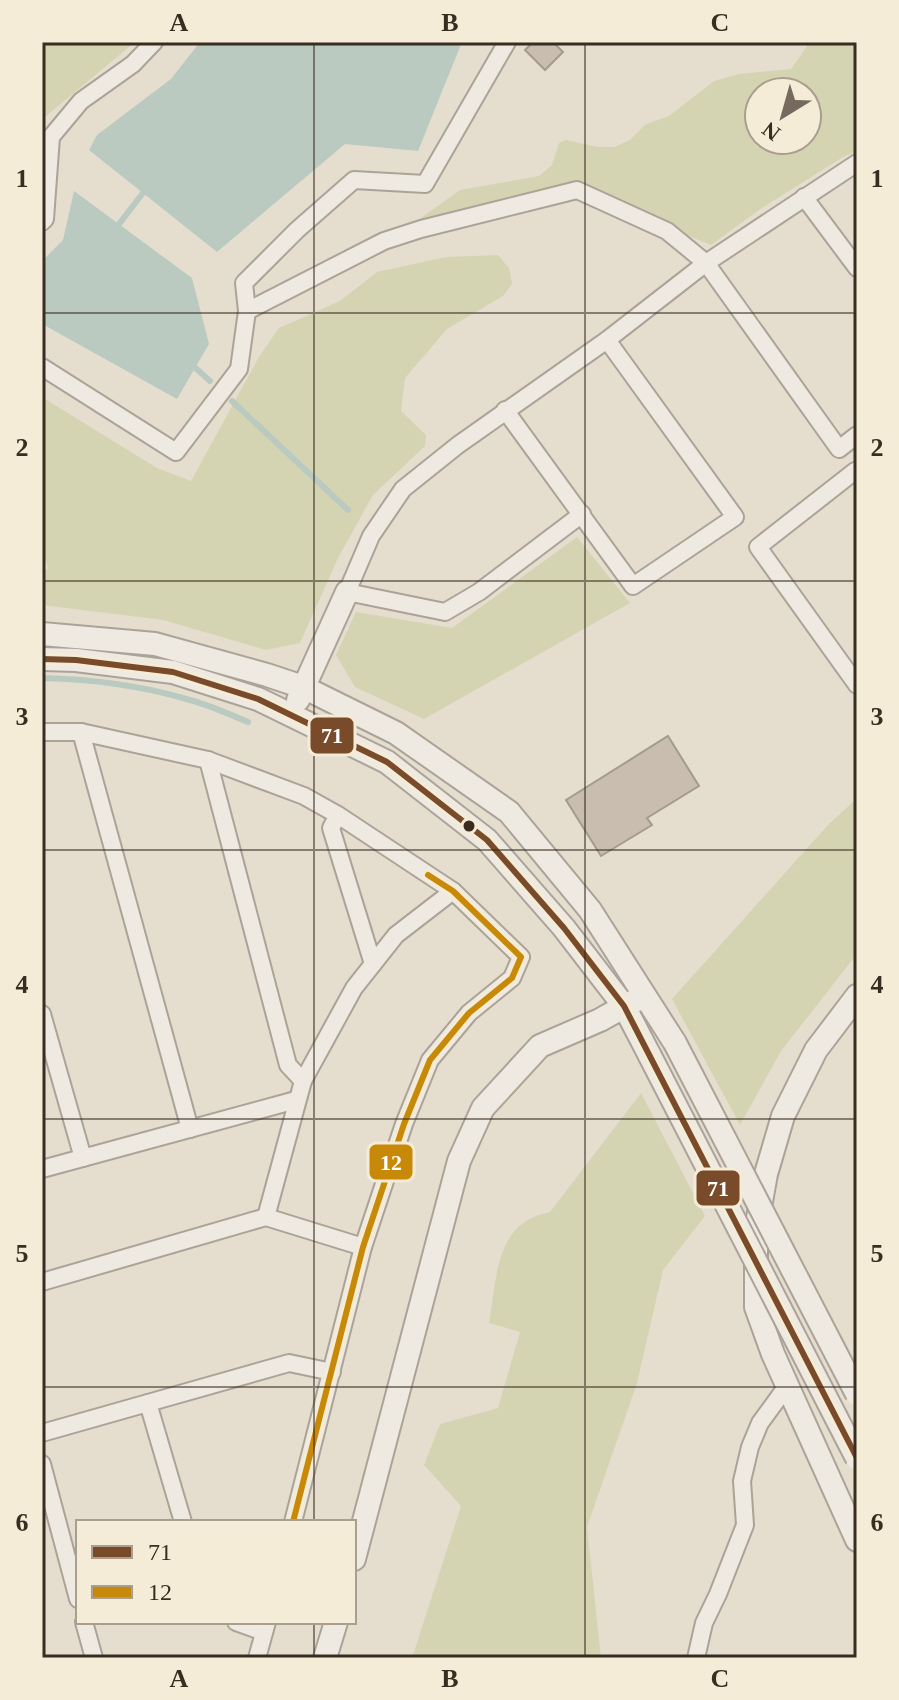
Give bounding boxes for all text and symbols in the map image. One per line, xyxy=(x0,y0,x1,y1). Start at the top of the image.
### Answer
text: A xyxy=(170,8,189,37)
text: B xyxy=(441,8,459,37)
text: C xyxy=(711,8,729,37)
north arrow xyxy=(743,76,823,156)
text: N xyxy=(757,117,785,146)
text: 1 xyxy=(16,164,29,193)
text: 1 xyxy=(871,164,884,193)
text: 2 xyxy=(16,433,29,462)
text: 2 xyxy=(871,433,884,462)
text: 3 xyxy=(16,702,29,731)
text: 3 xyxy=(871,702,884,731)
line badge: 71 xyxy=(309,716,355,755)
text: 71 xyxy=(321,723,343,748)
unlabelled marker xyxy=(461,818,477,834)
text: 4 xyxy=(16,970,29,999)
text: 4 xyxy=(871,970,884,999)
line badge: 12 xyxy=(368,1143,414,1181)
text: 12 xyxy=(380,1150,402,1175)
line badge: 71 xyxy=(695,1169,741,1207)
text: 71 xyxy=(707,1176,729,1201)
text: 5 xyxy=(16,1239,29,1268)
text: 5 xyxy=(871,1239,884,1268)
text: 6 xyxy=(16,1508,29,1537)
text: 6 xyxy=(871,1508,884,1537)
legend xyxy=(76,1520,356,1624)
text: 71 xyxy=(148,1539,172,1565)
text: 12 xyxy=(148,1579,172,1605)
text: A xyxy=(170,1664,189,1693)
text: B xyxy=(441,1664,459,1693)
text: C xyxy=(711,1664,729,1693)

